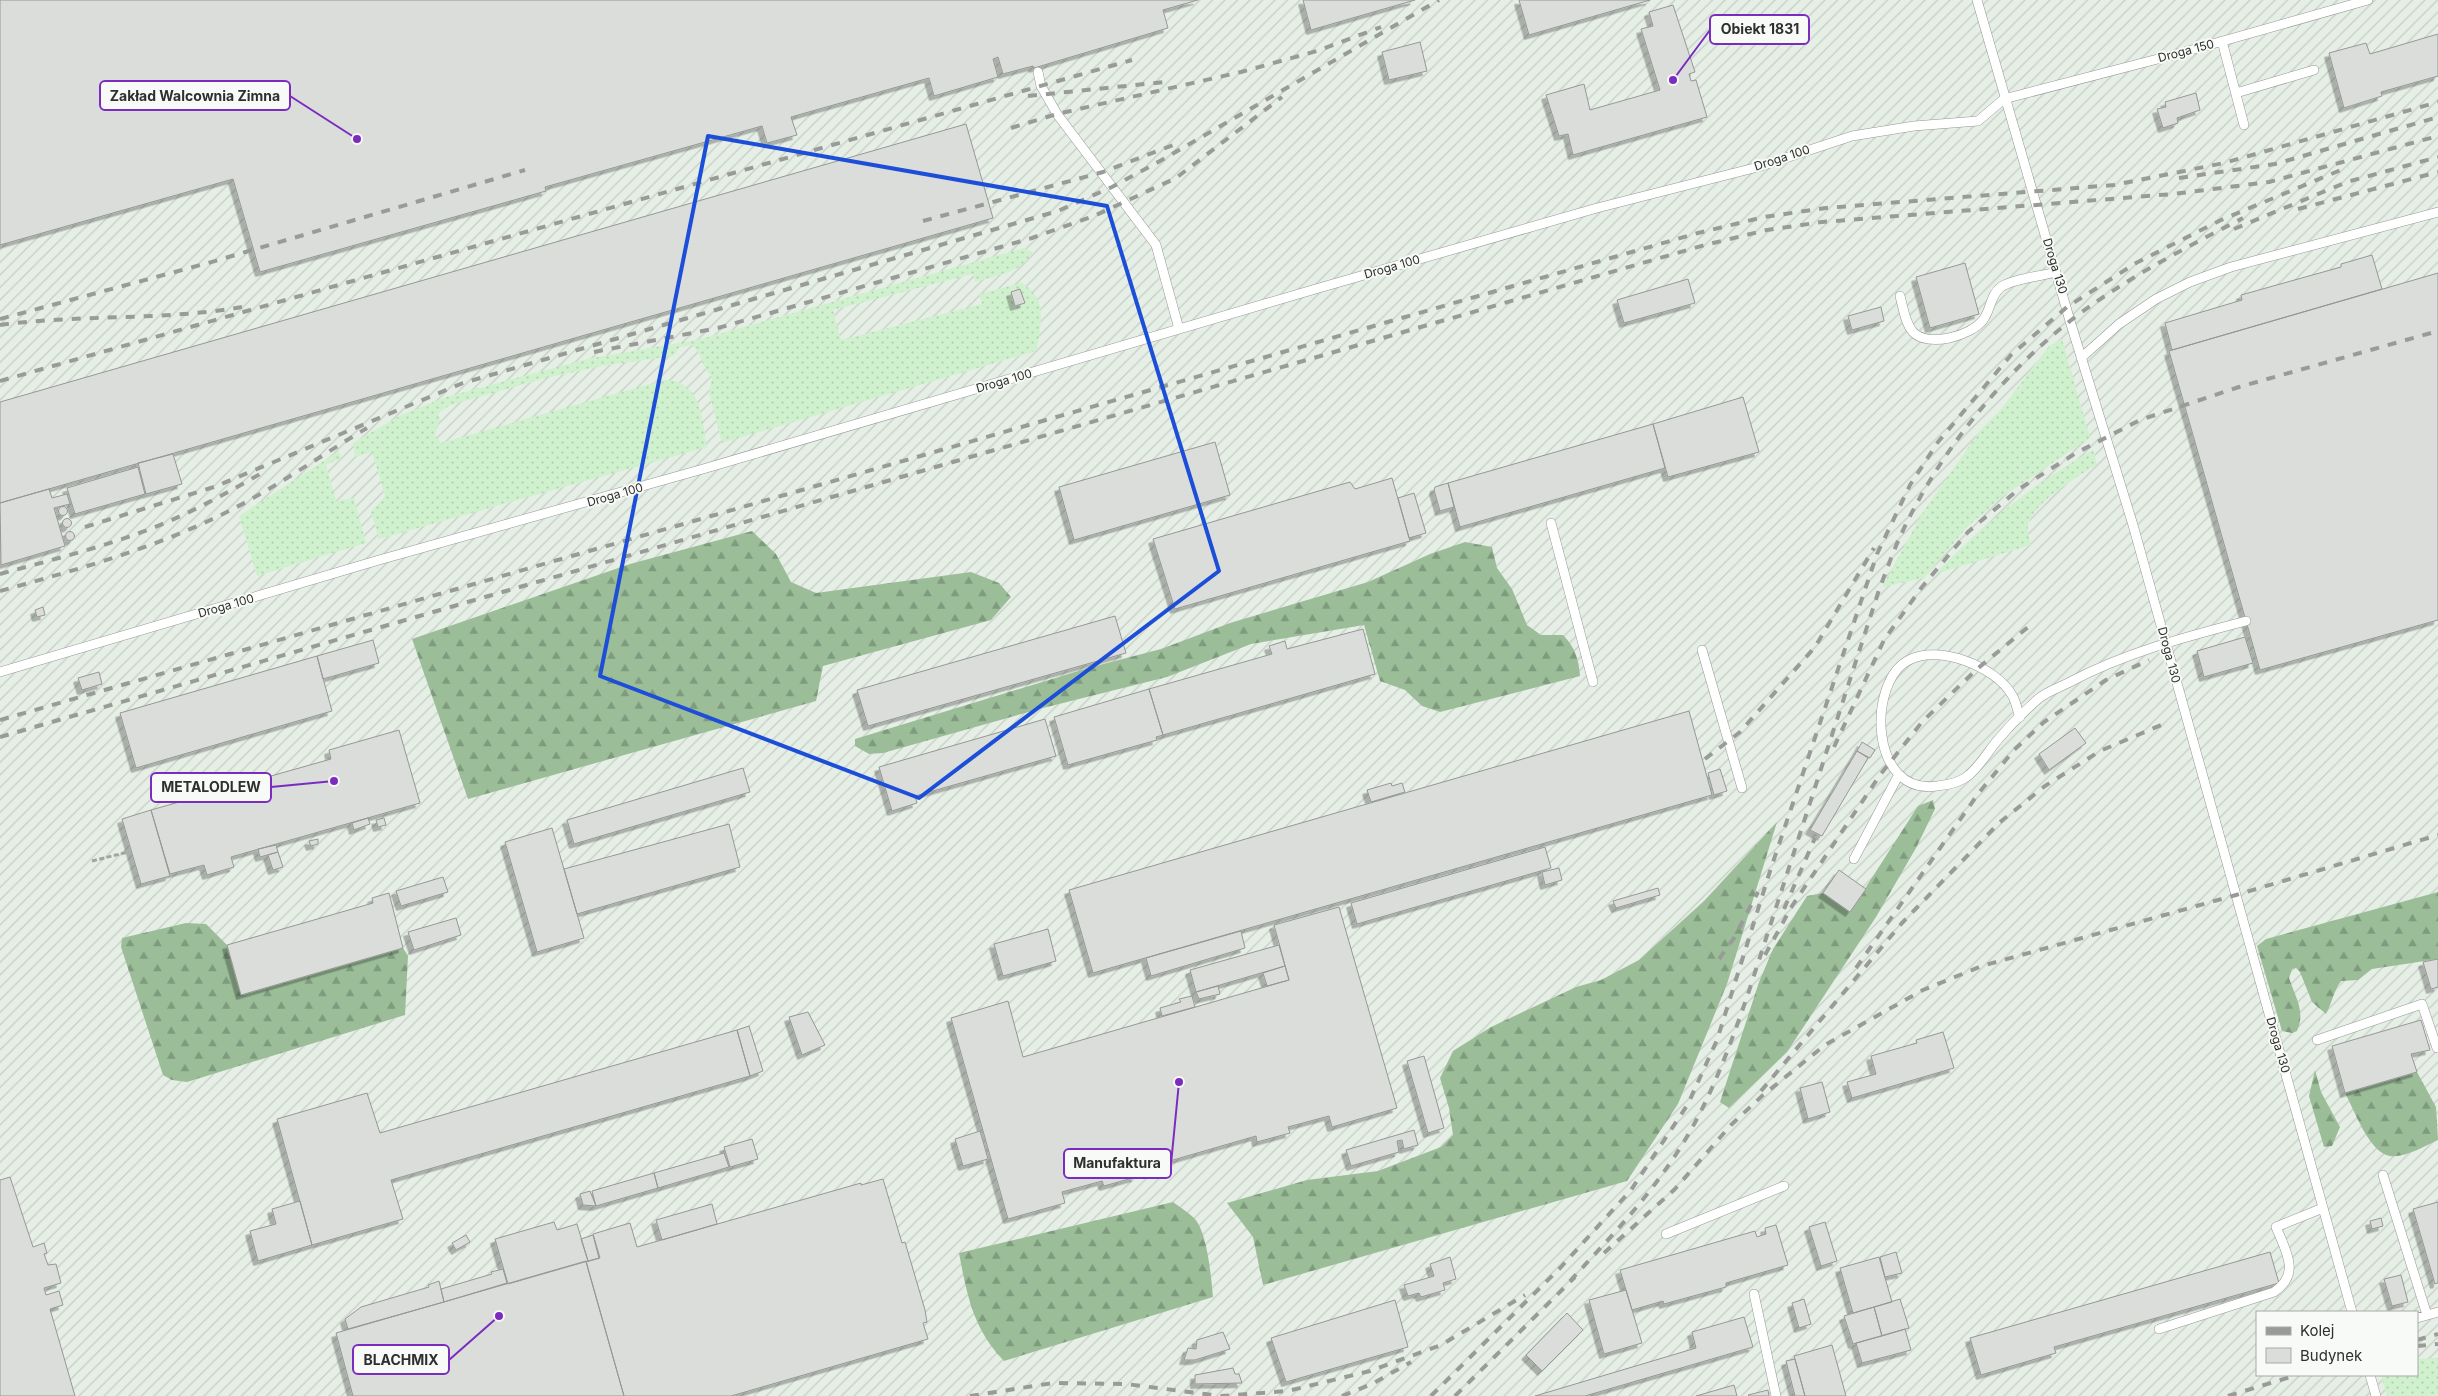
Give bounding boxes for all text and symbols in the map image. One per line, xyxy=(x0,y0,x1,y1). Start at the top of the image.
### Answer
callout: Obiekt 1831 xyxy=(1710,15,1809,44)
text: Obiekt 1831 xyxy=(1721,20,1799,37)
street label: Droga 150 xyxy=(2156,36,2216,65)
callout: Zakład Walcownia Zimna xyxy=(100,81,290,110)
text: Zakład Walcownia Zimna xyxy=(110,87,280,104)
street label: Droga 100 xyxy=(1752,141,1812,174)
street label: Droga 130 xyxy=(2040,236,2071,296)
street label: Droga 100 xyxy=(1362,251,1422,282)
street label: Droga 100 xyxy=(974,365,1034,396)
street label: Droga 100 xyxy=(585,479,645,510)
street label: Droga 100 xyxy=(196,590,256,621)
street label: Droga 130 xyxy=(2155,625,2184,685)
callout: METALODLEW xyxy=(151,773,271,802)
text: METALODLEW xyxy=(161,778,261,795)
street label: Droga 130 xyxy=(2263,1015,2294,1075)
callout: Manufaktura xyxy=(1064,1149,1171,1178)
text: Manufaktura xyxy=(1073,1154,1161,1171)
legend xyxy=(2256,1311,2418,1376)
text: Kolej xyxy=(2300,1321,2335,1340)
callout: BLACHMIX xyxy=(353,1345,449,1374)
text: Budynek xyxy=(2300,1346,2363,1365)
text: BLACHMIX xyxy=(363,1351,439,1368)

